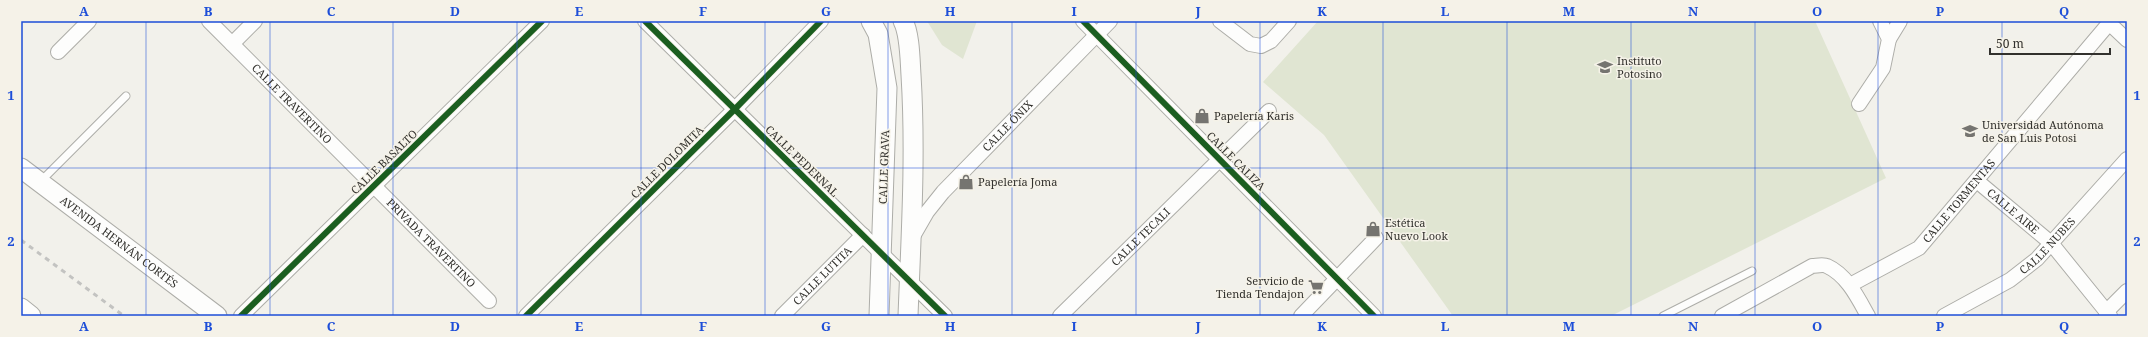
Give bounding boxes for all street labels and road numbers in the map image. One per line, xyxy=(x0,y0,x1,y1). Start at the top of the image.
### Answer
street label: CALLE TRAVERTINO xyxy=(249,60,335,147)
street label: CALLE ÓNIX xyxy=(979,96,1036,154)
street label: CALLE DOLOMITA xyxy=(627,122,707,201)
street label: CALLE PEDERNAL xyxy=(762,122,842,200)
street label: CALLE BASALTO xyxy=(347,126,420,197)
street label: CALLE CALIZA xyxy=(1204,128,1269,194)
street label: CALLE GRAVA xyxy=(875,129,892,204)
street label: CALLE TORMENTAS xyxy=(1919,155,1998,246)
street label: CALLE AIRE xyxy=(1984,185,2043,237)
street label: AVENIDA HERNÁN CORTÉS xyxy=(58,192,181,291)
street label: PRIVADA TRAVERTINO xyxy=(384,195,479,290)
street label: CALLE TECALI xyxy=(1108,204,1173,269)
street label: CALLE NUBES xyxy=(2016,214,2078,277)
street label: CALLE LUTITA xyxy=(789,243,855,308)

